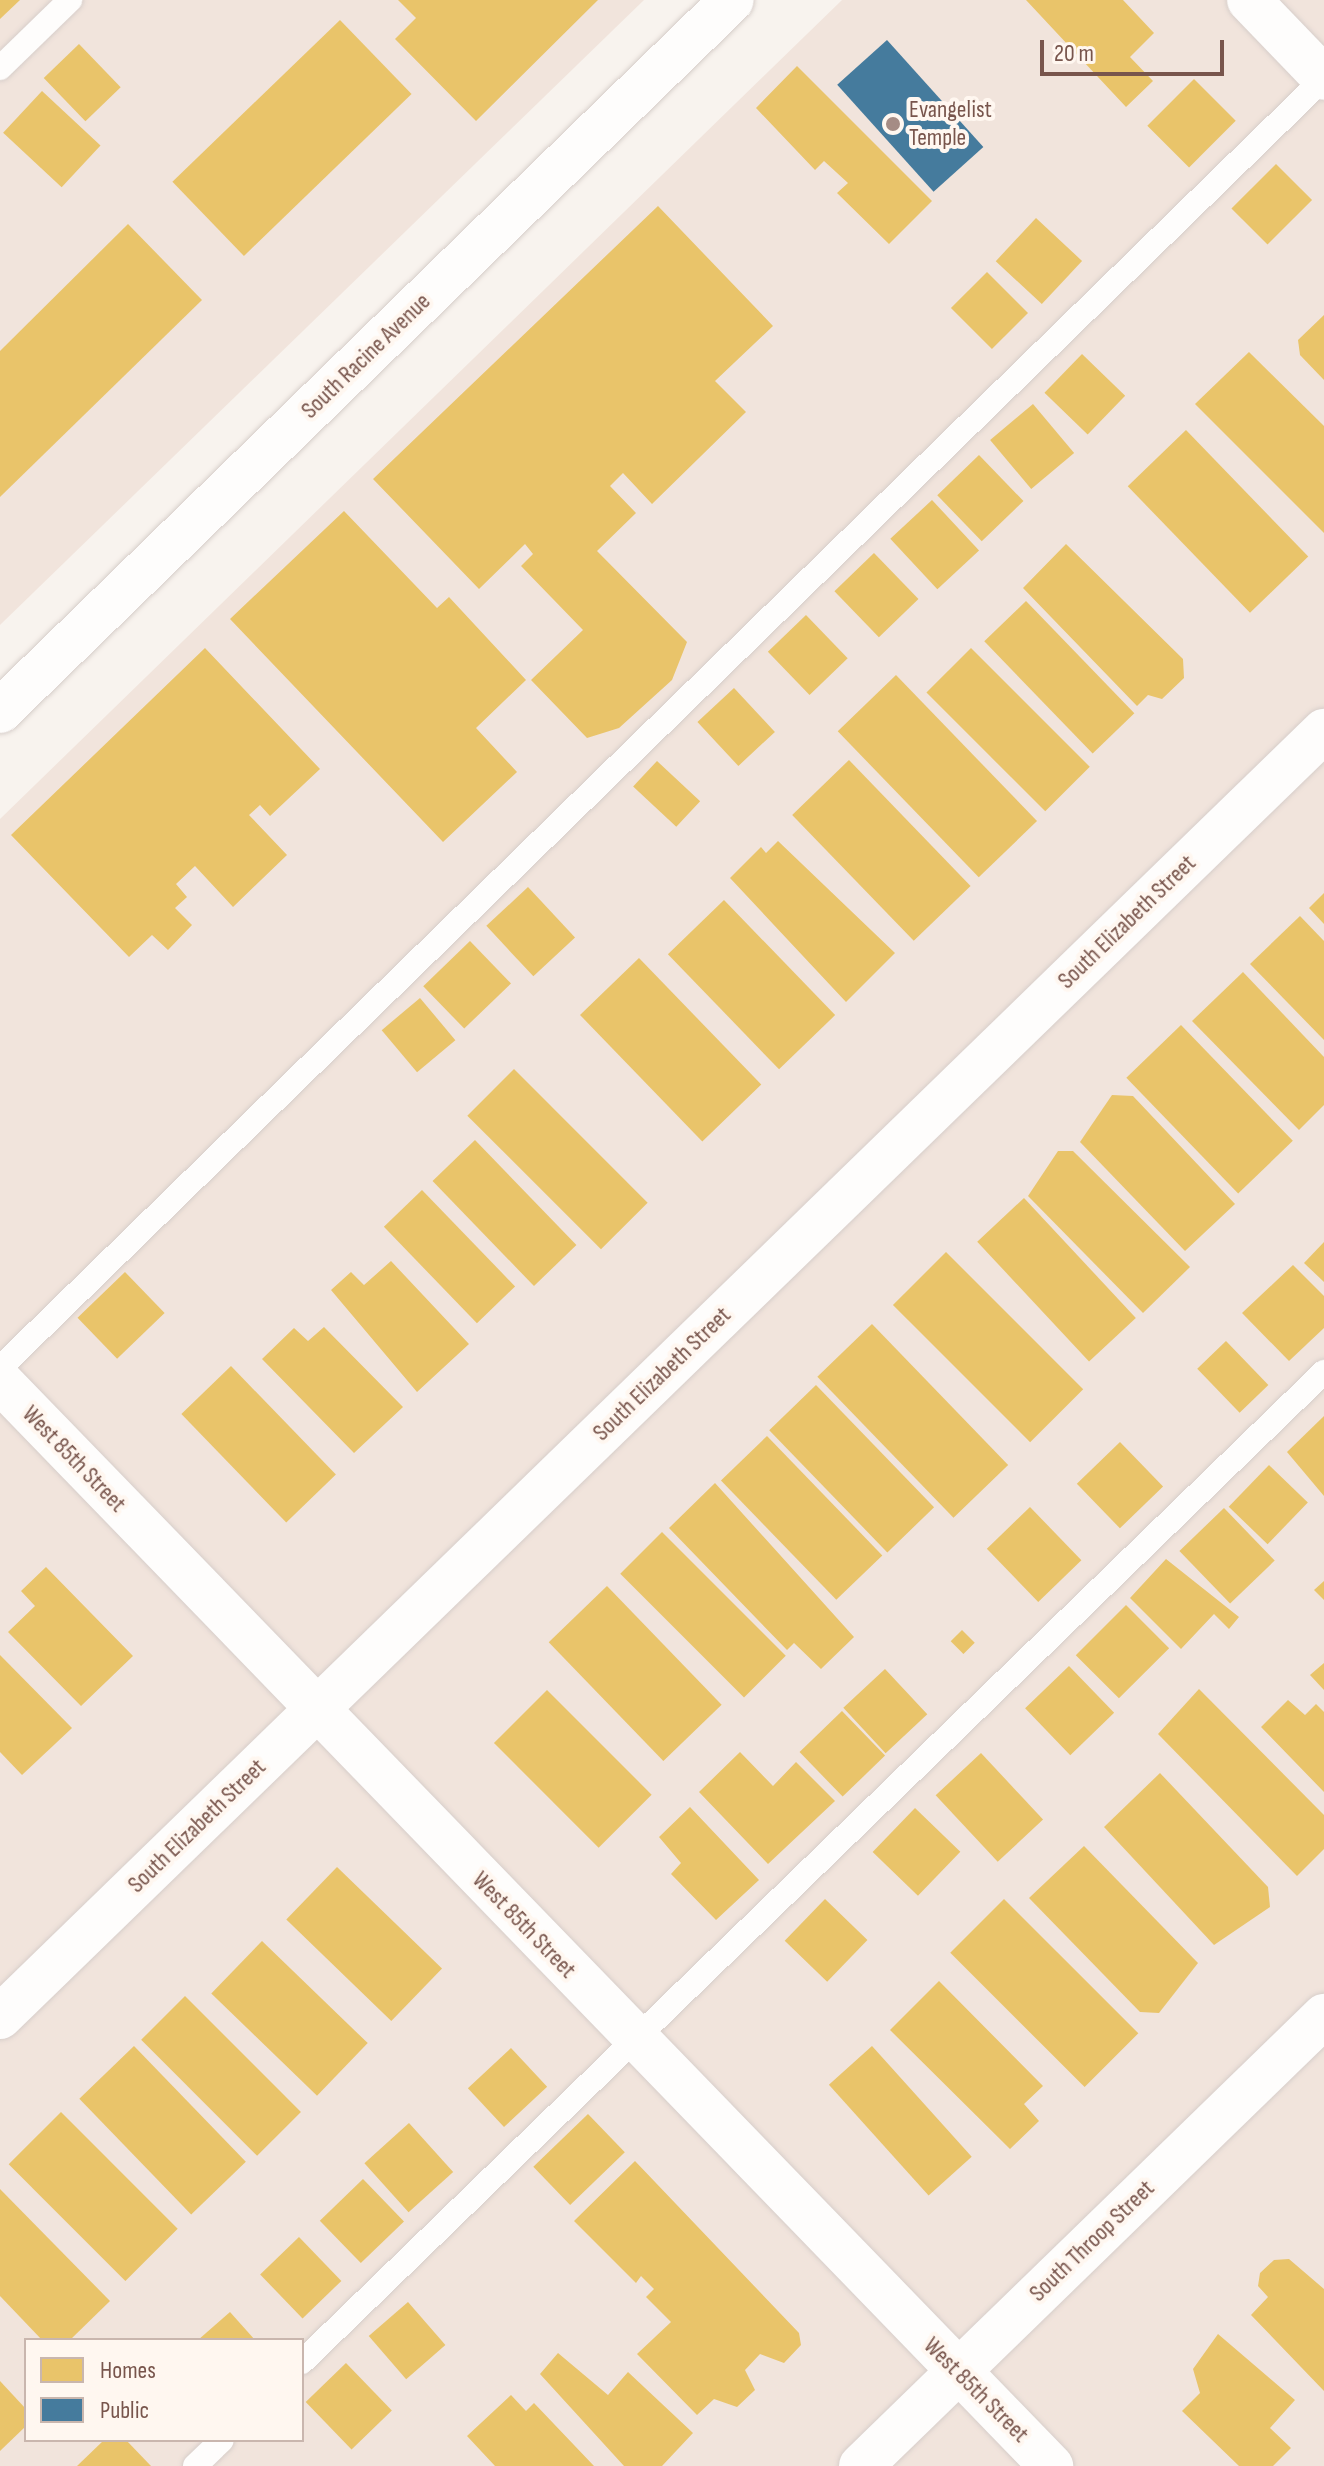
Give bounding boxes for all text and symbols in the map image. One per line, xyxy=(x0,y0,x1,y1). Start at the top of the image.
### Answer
scale bar xyxy=(1044,24,1228,74)
text: 20 m xyxy=(1054,39,1094,68)
place label: Evangelist Temple xyxy=(909,96,992,152)
marker: Evangelist Temple xyxy=(884,115,902,133)
street label: South Racine Avenue xyxy=(296,287,436,425)
street label: South Elizabeth Street xyxy=(1052,849,1202,995)
street label: South Elizabeth Street xyxy=(587,1301,737,1447)
street label: West 85th Street xyxy=(16,1400,132,1518)
street label: South Elizabeth Street xyxy=(122,1753,272,1899)
street label: West 85th Street xyxy=(466,1866,582,1984)
street label: South Throop Street xyxy=(1024,2174,1160,2308)
street label: West 85th Street xyxy=(917,2331,1035,2449)
legend xyxy=(24,2338,304,2442)
text: Homes xyxy=(100,2356,156,2385)
text: Public xyxy=(100,2396,149,2425)

